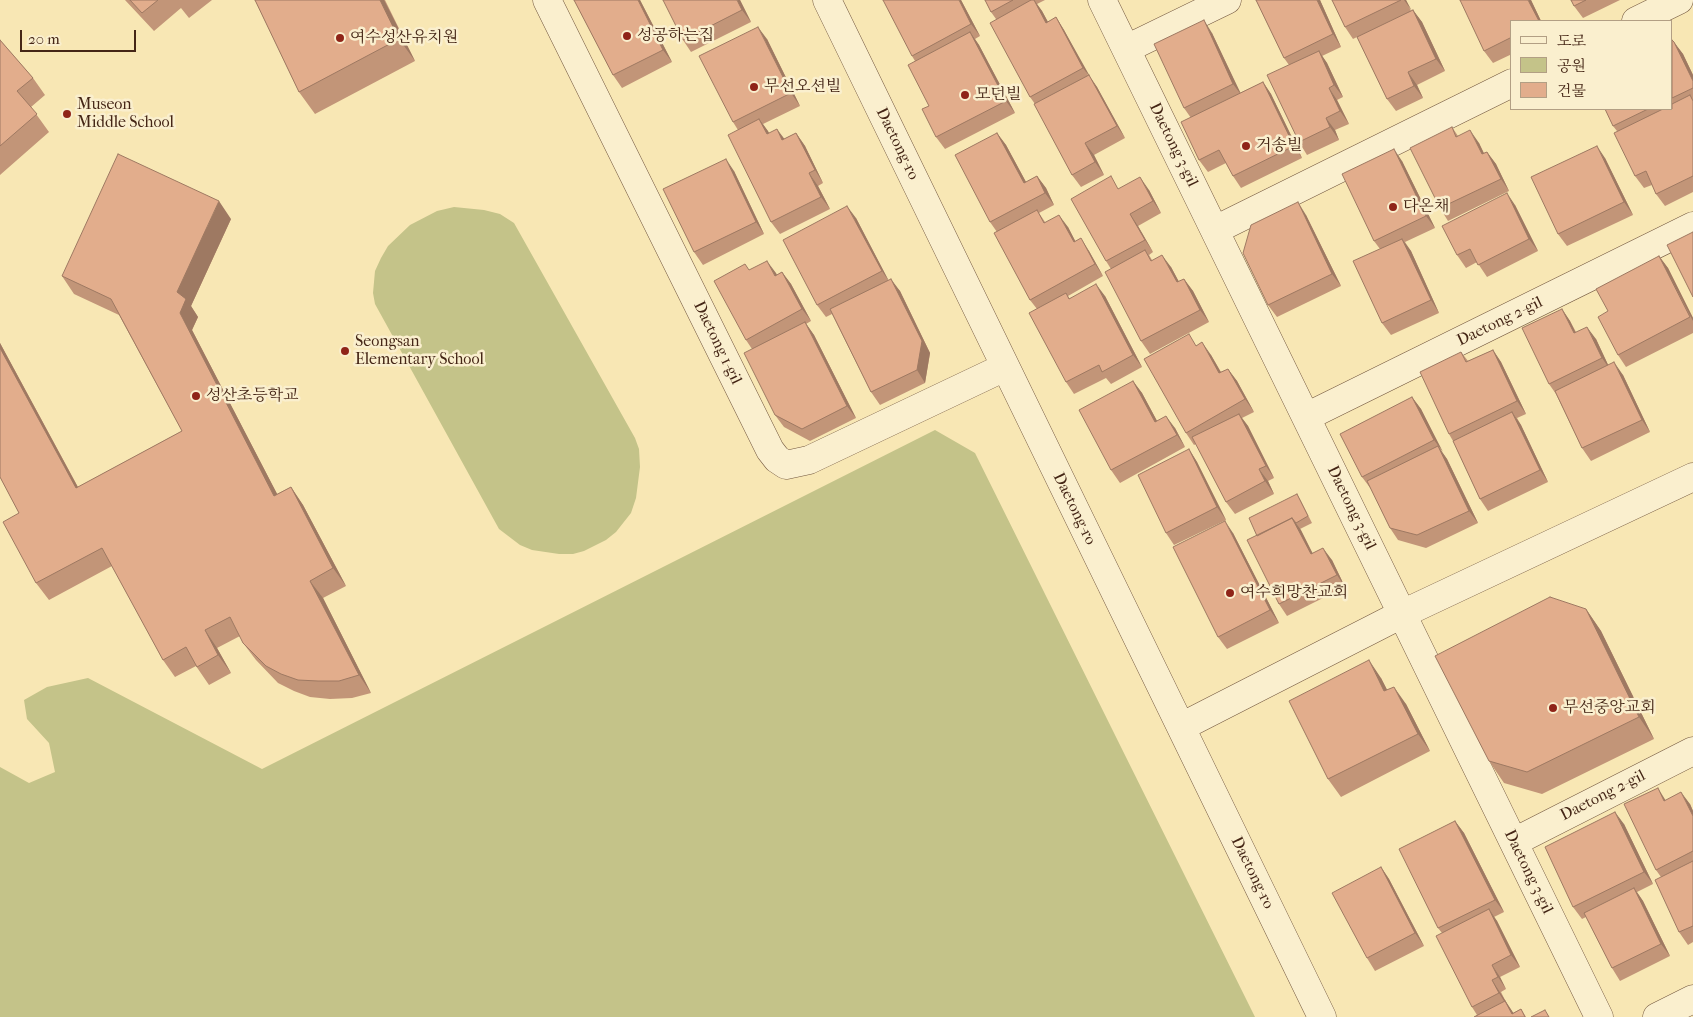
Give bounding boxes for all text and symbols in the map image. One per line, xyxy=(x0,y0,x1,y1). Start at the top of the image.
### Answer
scale bar xyxy=(22,20,139,52)
legend xyxy=(1510,20,1673,110)
place label: 성공하는집 xyxy=(637,26,714,46)
place label: 여수성산유치원 xyxy=(350,28,458,48)
text: 20 m xyxy=(28,30,60,48)
marker: 성공하는집 xyxy=(621,30,633,42)
marker: 여수성산유치원 xyxy=(334,32,346,44)
text: 도로 xyxy=(1557,32,1586,50)
text: 공원 xyxy=(1557,57,1586,75)
place label: 무선오션빌 xyxy=(764,77,841,97)
marker: 무선오션빌 xyxy=(748,81,760,93)
text: 건물 xyxy=(1557,82,1586,100)
place label: 모던빌 xyxy=(975,85,1021,105)
marker: 모던빌 xyxy=(959,89,971,101)
place label: Museon Middle School xyxy=(77,95,174,133)
street label: Daetong 3-gil xyxy=(1144,100,1202,190)
street label: Daetong-ro xyxy=(871,105,923,183)
marker: Museon Middle School xyxy=(61,108,73,120)
place label: 거송빌 xyxy=(1256,136,1302,156)
marker: 거송빌 xyxy=(1240,140,1252,152)
place label: 다온채 xyxy=(1403,197,1449,217)
marker: 다온채 xyxy=(1387,201,1399,213)
street label: Daetong 2-gil xyxy=(1454,293,1546,351)
street label: Daetong 1-gil xyxy=(689,298,745,388)
place label: Seongsan Elementary School xyxy=(355,332,484,370)
marker: Seongsan Elementary School xyxy=(339,345,351,357)
place label: 성산초등학교 xyxy=(206,386,299,406)
marker: 성산초등학교 xyxy=(190,390,202,402)
street label: Daetong 3-gil xyxy=(1322,463,1380,553)
street label: Daetong-ro xyxy=(1048,470,1100,548)
place label: 여수희망찬교회 xyxy=(1240,583,1348,603)
marker: 여수희망찬교회 xyxy=(1224,587,1236,599)
place label: 무선중앙교회 xyxy=(1563,698,1656,718)
marker: 무선중앙교회 xyxy=(1547,702,1559,714)
street label: Daetong 2-gil xyxy=(1557,766,1649,826)
street label: Daetong 3-gil xyxy=(1499,827,1557,917)
street label: Daetong-ro xyxy=(1226,834,1278,912)

